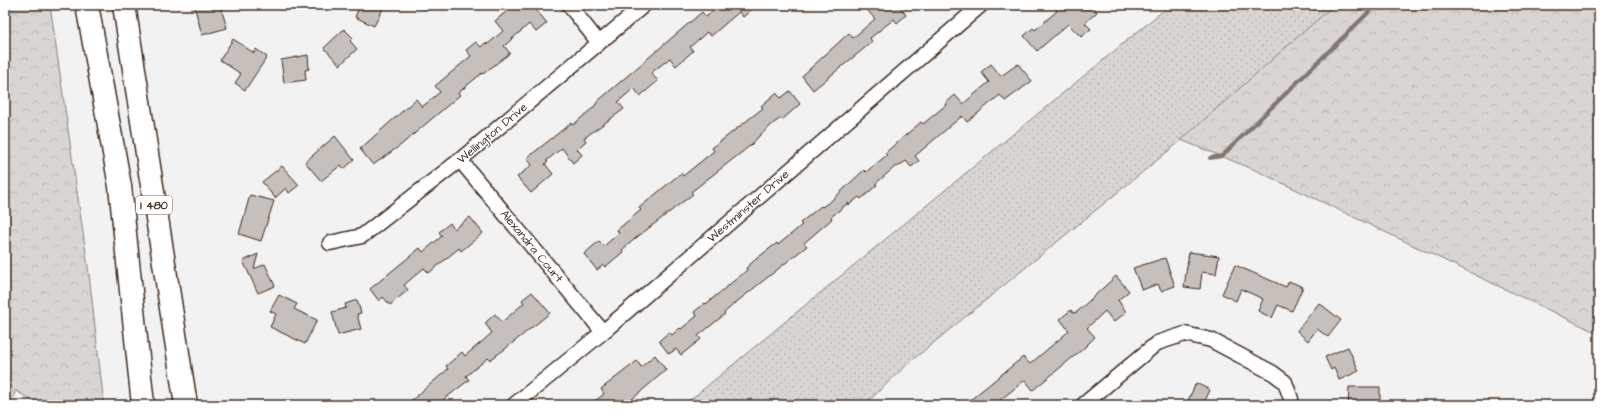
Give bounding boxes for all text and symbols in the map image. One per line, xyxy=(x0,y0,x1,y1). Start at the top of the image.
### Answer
street label: Wellington Drive xyxy=(454,99,532,169)
street label: Westminster Drive xyxy=(704,166,793,247)
road number: I 480 xyxy=(136,196,172,214)
street label: Alexandra Court xyxy=(496,206,567,286)

